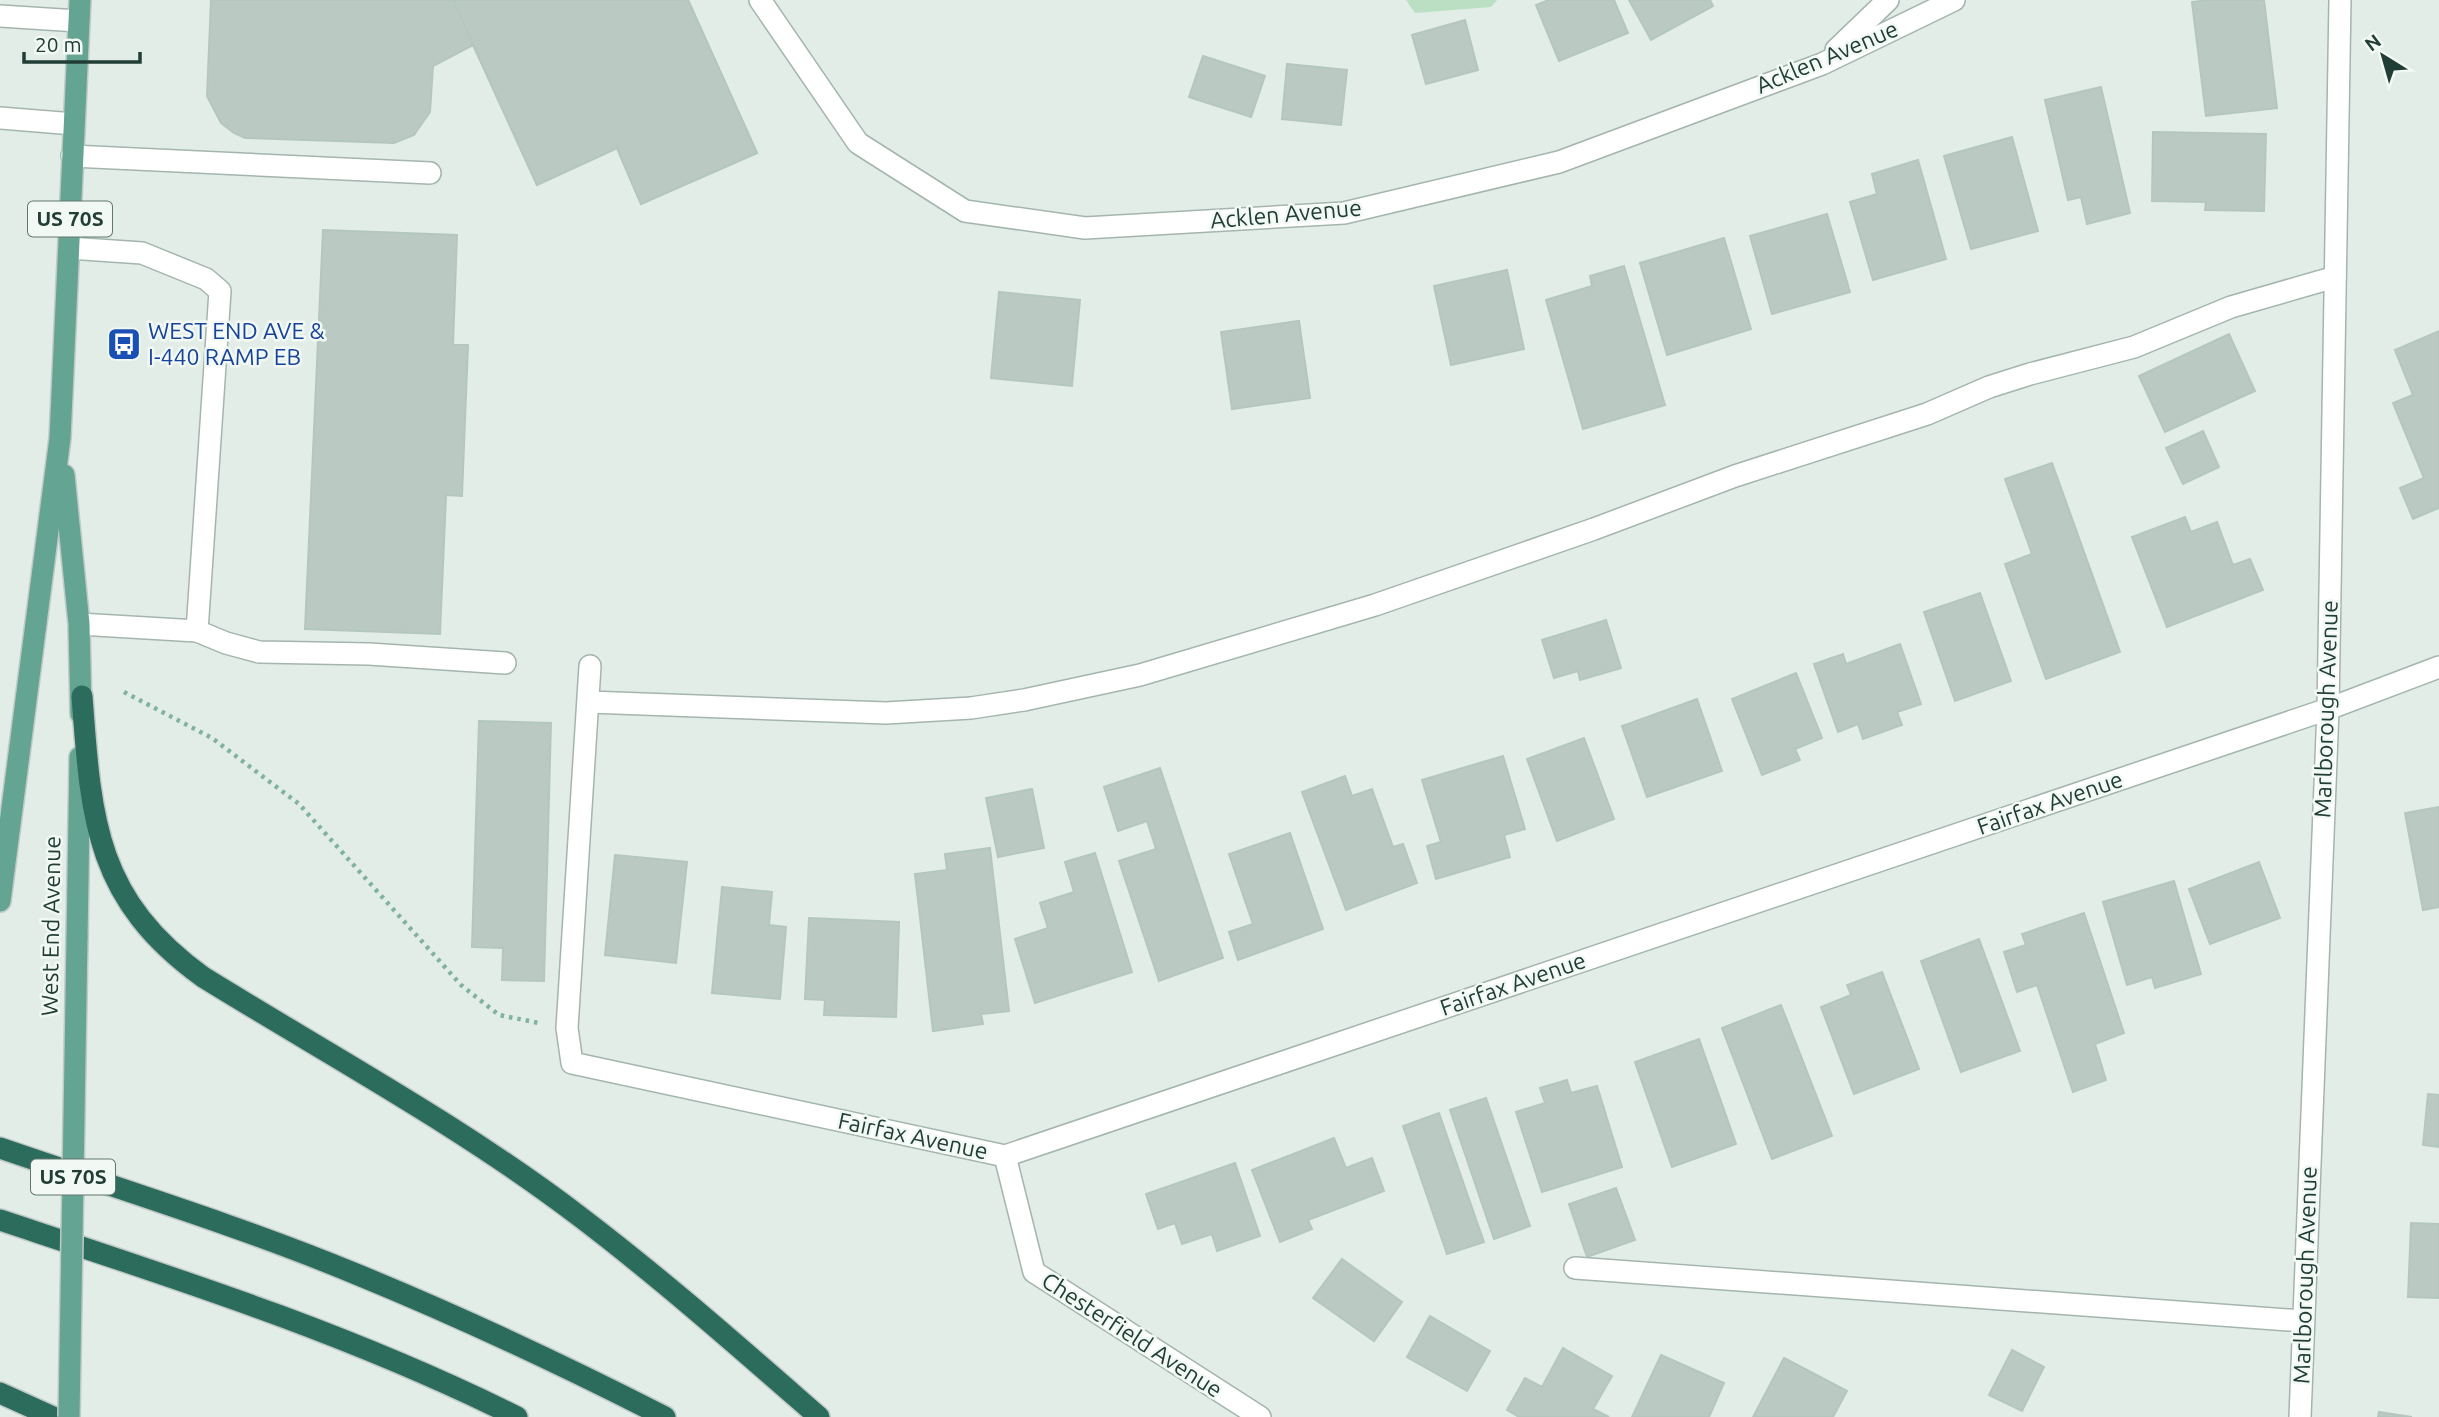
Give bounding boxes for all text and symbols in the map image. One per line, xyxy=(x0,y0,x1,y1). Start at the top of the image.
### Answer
street label: Acklen Avenue xyxy=(1752,15,1902,98)
scale bar xyxy=(24,21,140,65)
north arrow xyxy=(2348,21,2418,91)
text: N xyxy=(2360,29,2385,55)
text: 20 m xyxy=(35,32,82,56)
street label: Acklen Avenue xyxy=(1209,194,1363,233)
road number: US 70S xyxy=(28,202,112,236)
place label: WEST END AVE & I-440 RAMP EB xyxy=(148,318,325,369)
bus stop icon: WEST END AVE & I-440 RAMP EB xyxy=(105,325,143,363)
street label: Marlborough Avenue xyxy=(2309,600,2342,818)
street label: Fairfax Avenue xyxy=(1974,766,2126,839)
street label: West End Avenue xyxy=(36,836,65,1016)
street label: Fairfax Avenue xyxy=(1437,947,1589,1020)
street label: Fairfax Avenue xyxy=(836,1107,990,1164)
road number: US 70S xyxy=(31,1160,115,1194)
street label: Marlborough Avenue xyxy=(2288,1166,2321,1384)
street label: Chesterfield Avenue xyxy=(1038,1267,1227,1402)

